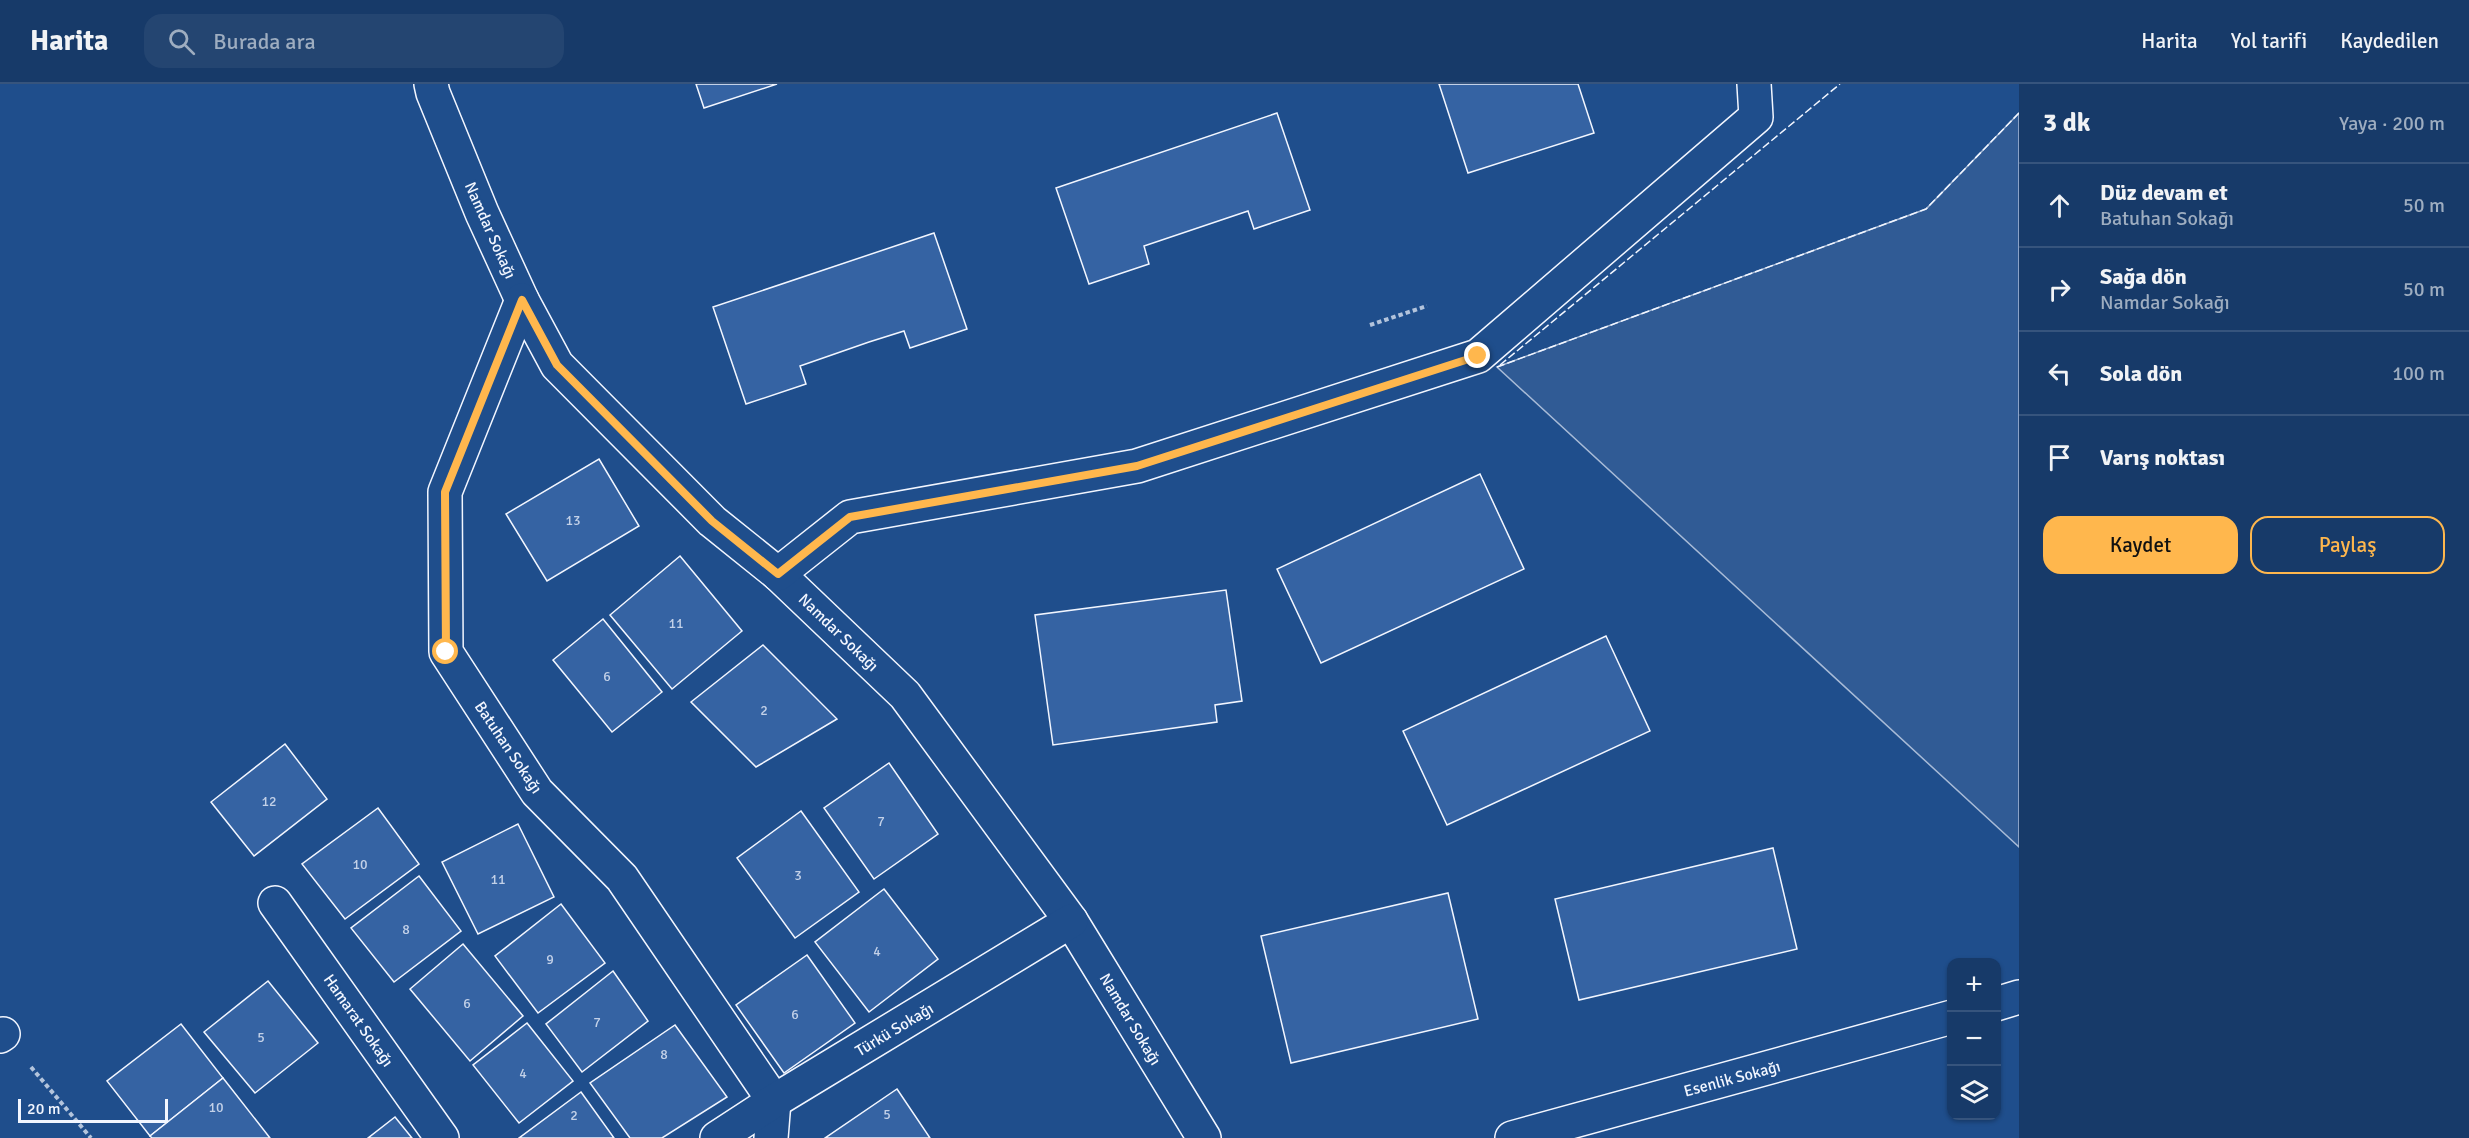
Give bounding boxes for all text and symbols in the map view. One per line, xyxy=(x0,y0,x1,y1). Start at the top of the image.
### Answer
search box xyxy=(144,14,564,68)
text: Harita xyxy=(30,24,108,58)
icon: search xyxy=(165,25,198,58)
text: Burada ara xyxy=(213,28,316,55)
text: Harita xyxy=(2141,28,2198,54)
text: Yol tarifi xyxy=(2231,28,2307,54)
text: Kaydedilen xyxy=(2340,28,2439,54)
text: 3 dk xyxy=(2043,107,2090,139)
text: Yaya · 200 m xyxy=(2339,111,2445,136)
street label: Namdar Sokağı xyxy=(460,179,520,282)
text: Düz devam et xyxy=(2100,179,2228,206)
icon: ahead xyxy=(2043,189,2076,222)
text: 50 m xyxy=(2403,193,2445,218)
text: Batuhan Sokağı xyxy=(2100,206,2234,231)
text: Sağa dön xyxy=(2100,263,2187,290)
icon: right xyxy=(2043,273,2076,306)
text: 50 m xyxy=(2403,277,2445,302)
text: Namdar Sokağı xyxy=(2100,290,2230,315)
route end xyxy=(1464,342,1490,368)
icon: left xyxy=(2043,357,2076,390)
text: Sola dön xyxy=(2100,360,2182,387)
text: 100 m xyxy=(2392,361,2445,386)
icon: arrive xyxy=(2043,441,2076,474)
text: Varış noktası xyxy=(2100,444,2225,471)
house number: 13 xyxy=(565,512,581,529)
button: Kaydet xyxy=(2043,516,2238,574)
button: Paylaş xyxy=(2250,516,2445,574)
street label: Namdar Sokağı xyxy=(794,589,883,676)
house number: 11 xyxy=(668,615,684,632)
route start xyxy=(432,638,458,664)
house number: 6 xyxy=(603,668,611,685)
street label: Batuhan Sokağı xyxy=(470,698,546,798)
house number: 2 xyxy=(760,702,768,719)
house number: 12 xyxy=(261,793,277,810)
house number: 7 xyxy=(877,813,885,830)
house number: 10 xyxy=(352,856,368,873)
house number: 3 xyxy=(794,867,802,884)
house number: 11 xyxy=(490,871,506,888)
house number: 8 xyxy=(402,921,410,938)
house number: 4 xyxy=(873,943,881,960)
house number: 9 xyxy=(546,951,554,968)
map controls xyxy=(1947,958,2001,1120)
button: + xyxy=(1947,958,2001,1012)
street label: Hamarat Sokağı xyxy=(319,970,398,1071)
street label: Namdar Sokağı xyxy=(1095,970,1165,1069)
house number: 6 xyxy=(463,995,471,1012)
street label: Türkü Sokağı xyxy=(852,999,937,1061)
house number: 6 xyxy=(791,1006,799,1023)
button: − xyxy=(1947,1012,2001,1066)
house number: 7 xyxy=(593,1014,601,1031)
house number: 5 xyxy=(257,1029,265,1046)
house number: 8 xyxy=(660,1046,668,1063)
street label: Esenlik Sokağı xyxy=(1682,1056,1783,1101)
house number: 4 xyxy=(519,1065,527,1082)
button: layers xyxy=(1947,1066,2001,1120)
scale bar xyxy=(18,1096,168,1124)
text: 20 m xyxy=(27,1099,61,1119)
house number: 10 xyxy=(208,1099,224,1116)
house number: 5 xyxy=(883,1106,891,1123)
house number: 2 xyxy=(570,1107,578,1124)

